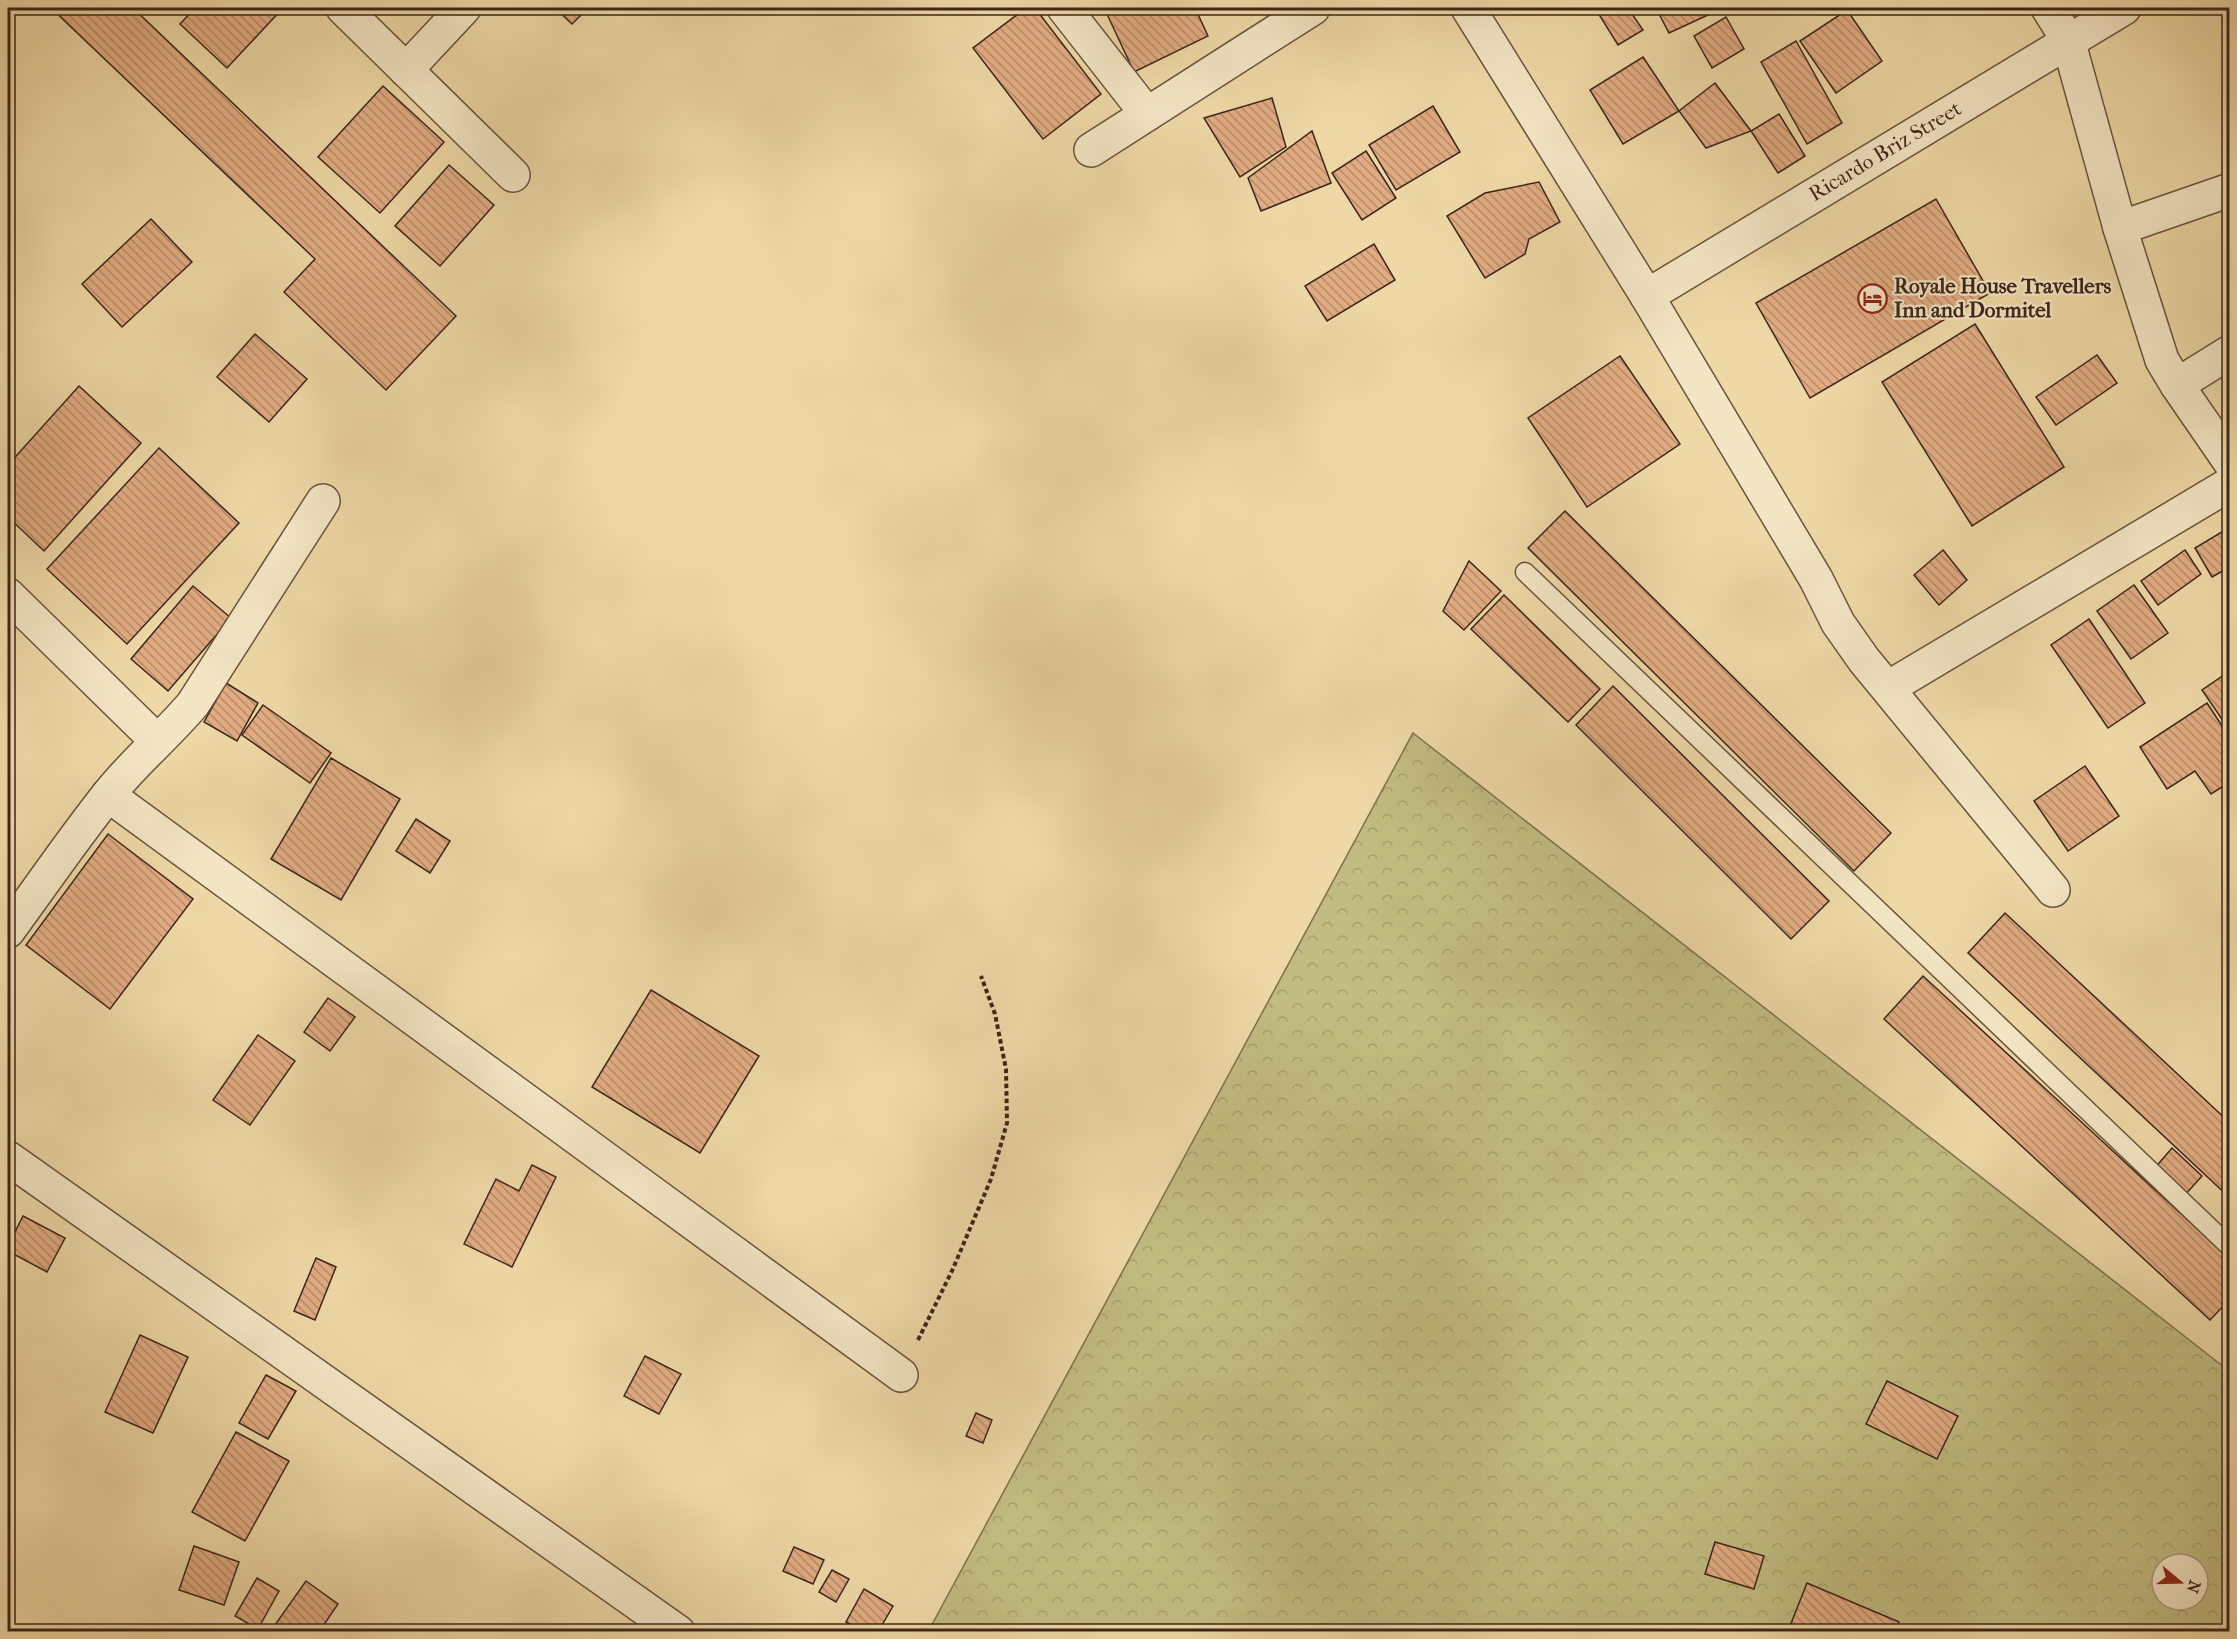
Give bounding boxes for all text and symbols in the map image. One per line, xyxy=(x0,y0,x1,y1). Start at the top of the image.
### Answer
street label: Ricardo Briz Street xyxy=(1804,96,1966,206)
place label: Royale House Travellers Inn and Dormitel xyxy=(1894,274,2112,322)
hotel icon: Royale House Travellers Inn and Dormitel xyxy=(1857,282,1889,314)
north arrow xyxy=(2150,1552,2210,1612)
text: N xyxy=(2182,1578,2205,1596)

